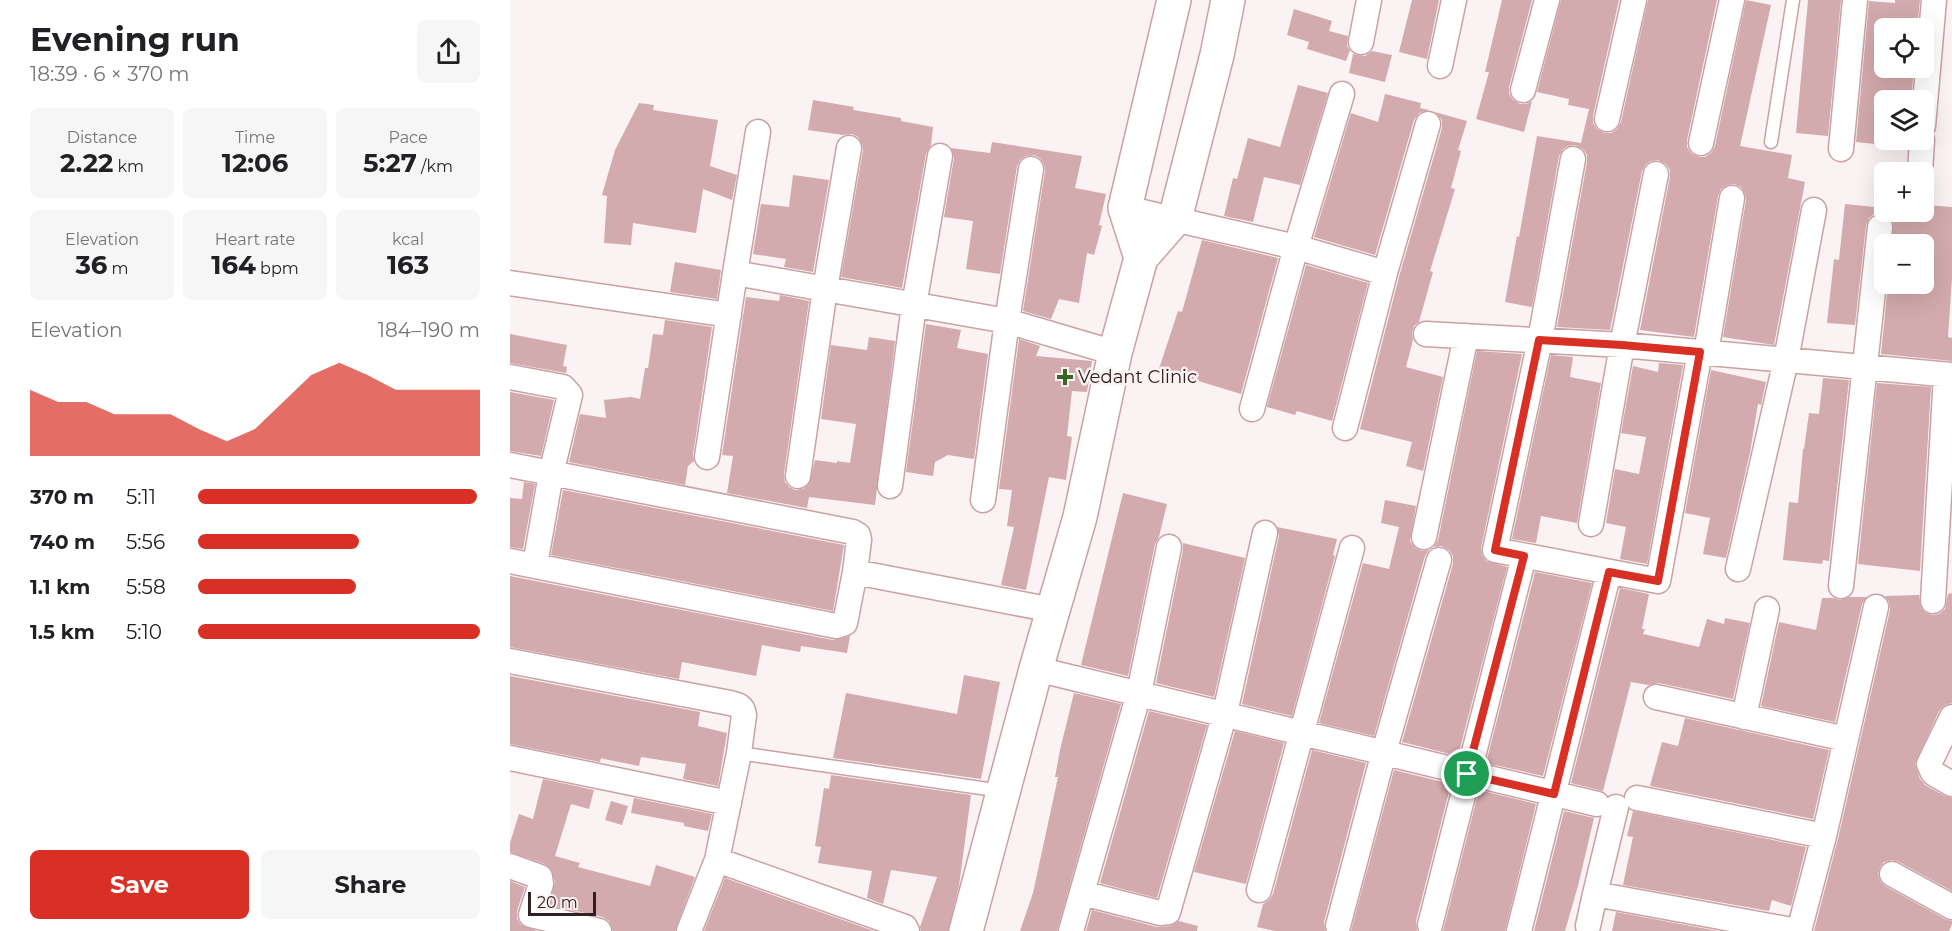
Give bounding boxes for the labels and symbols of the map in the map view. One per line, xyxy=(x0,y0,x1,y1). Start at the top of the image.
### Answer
place label: Vedant Clinic xyxy=(1078,366,1197,388)
marker: Vedant Clinic xyxy=(1056,368,1074,386)
pin xyxy=(1441,748,1492,799)
scale bar xyxy=(528,889,596,916)

